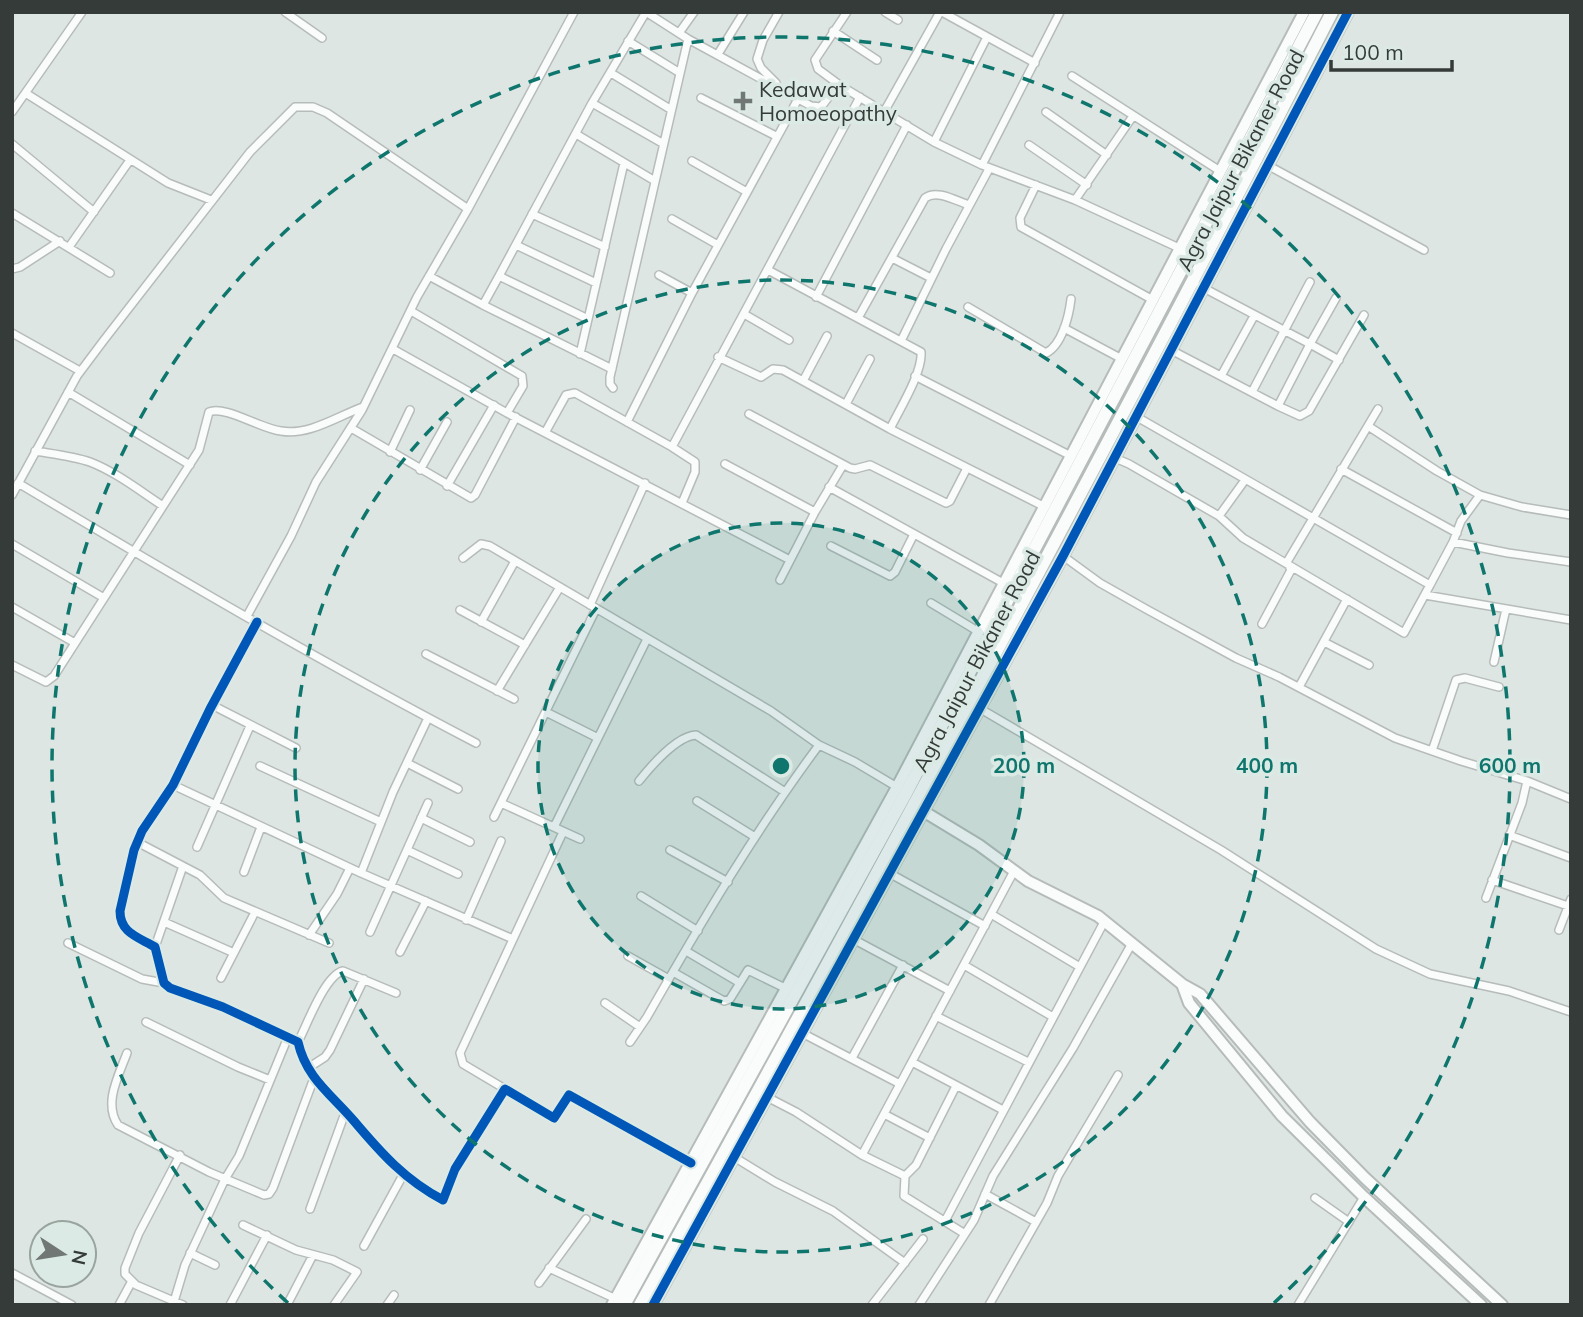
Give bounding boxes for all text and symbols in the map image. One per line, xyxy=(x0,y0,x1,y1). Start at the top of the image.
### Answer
scale bar xyxy=(1331,28,1452,72)
text: 100 m xyxy=(1342,39,1404,65)
street label: Agra Jaipur Bikaner Road xyxy=(1171,45,1309,275)
place label: Kedawat Homoeopathy xyxy=(759,76,897,126)
marker: Kedawat Homoeopathy xyxy=(733,91,753,111)
street label: Agra Jaipur Bikaner Road xyxy=(907,546,1045,776)
text: 200 m xyxy=(993,752,1055,778)
text: 400 m xyxy=(1236,752,1298,778)
text: 600 m xyxy=(1479,752,1541,778)
centre of rings xyxy=(769,754,793,778)
north arrow xyxy=(28,1219,98,1289)
text: N xyxy=(66,1248,93,1267)

